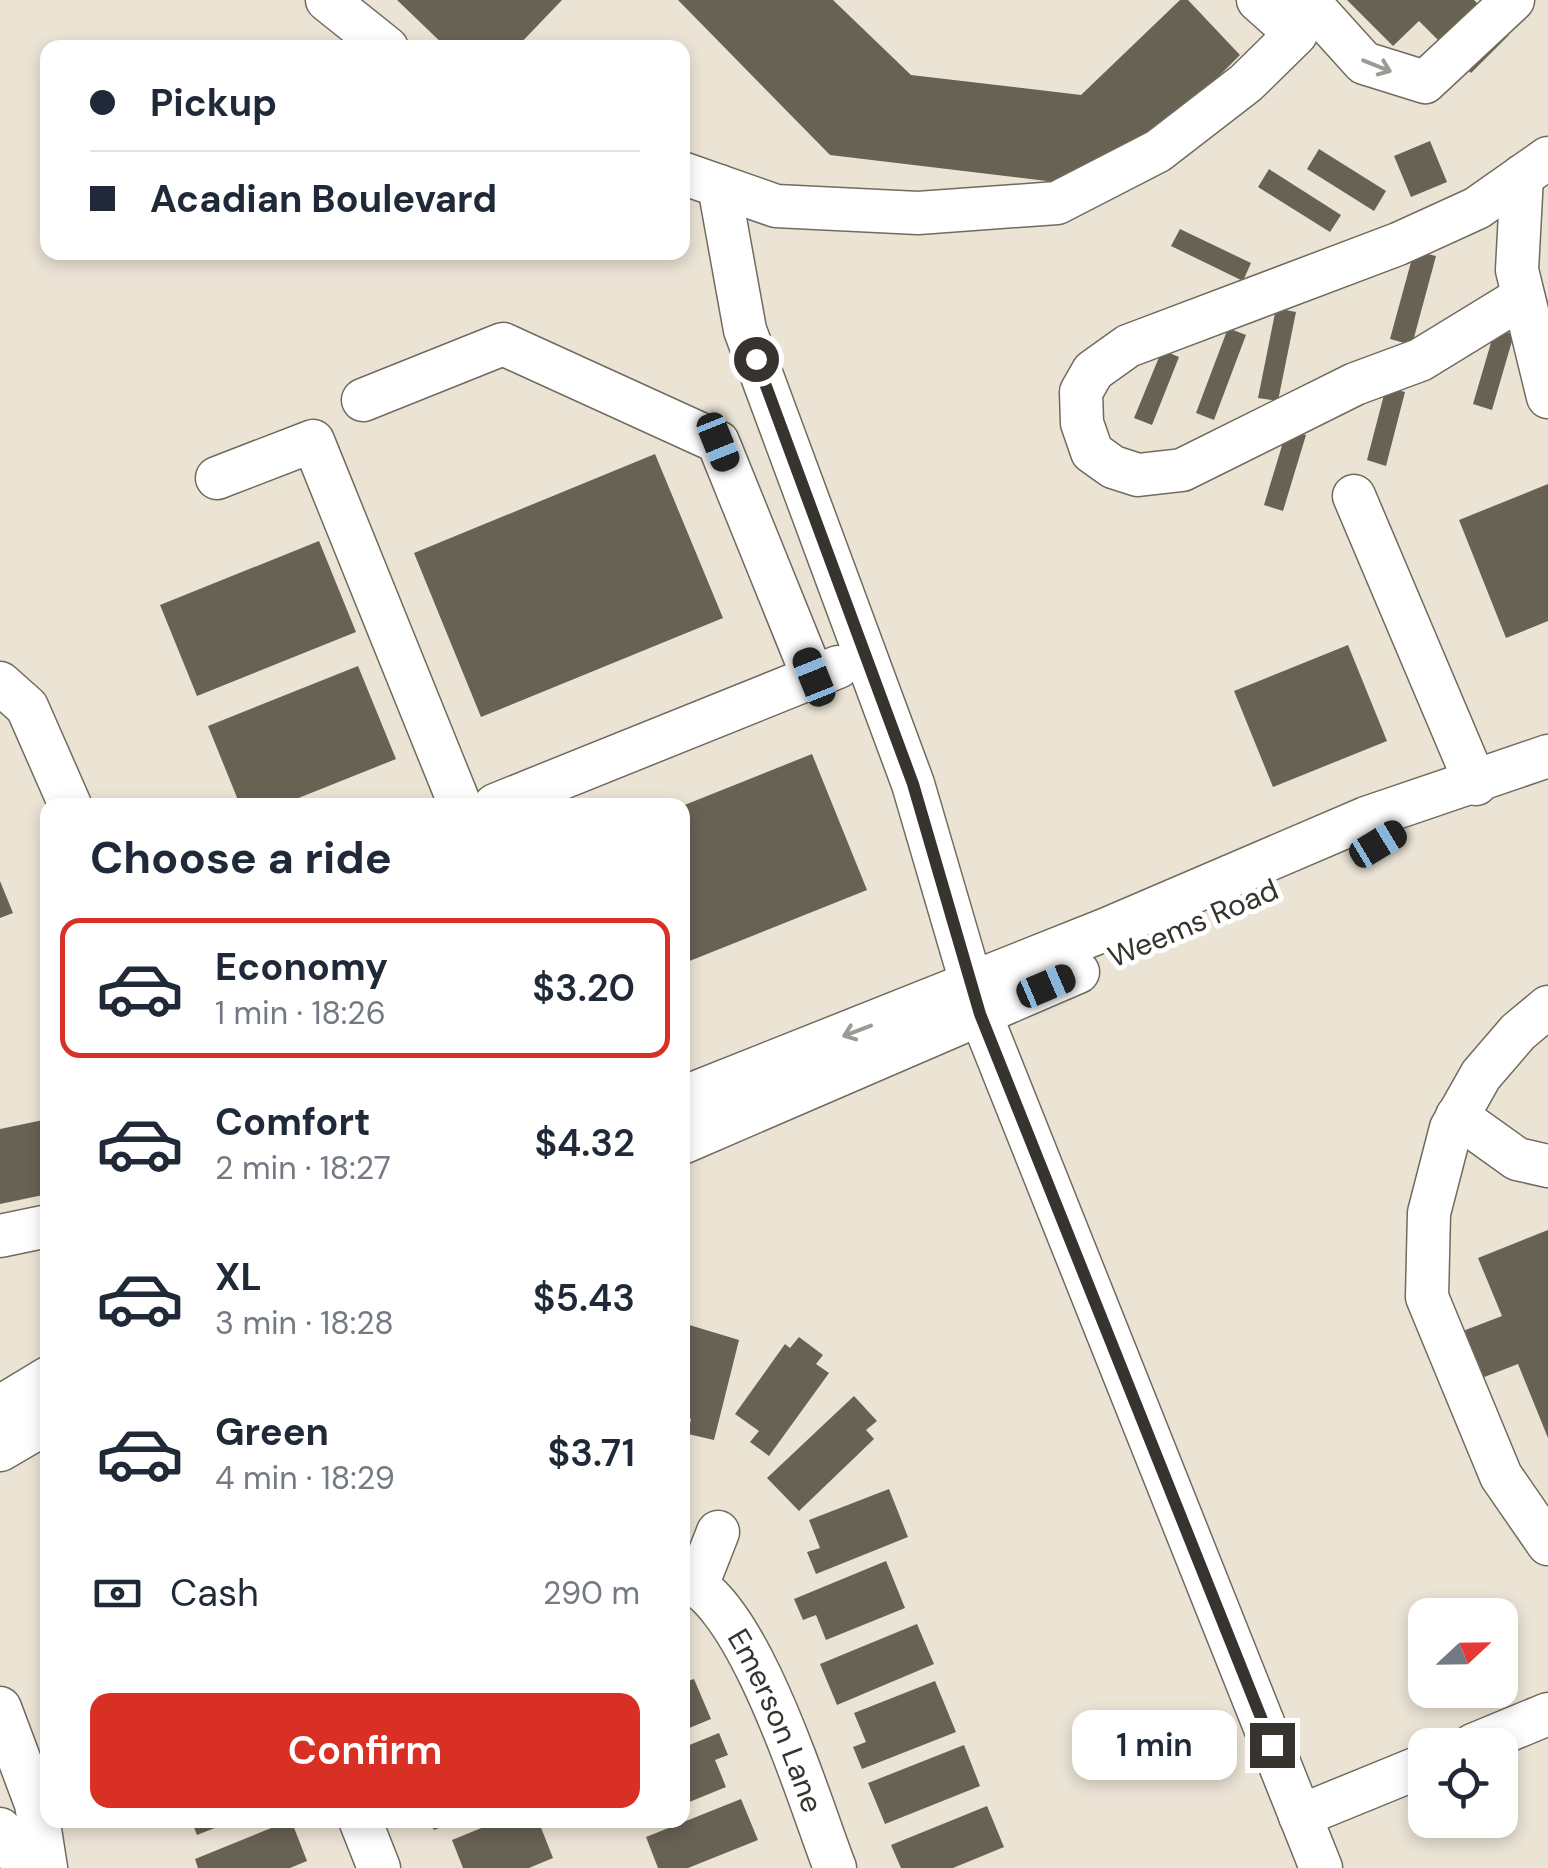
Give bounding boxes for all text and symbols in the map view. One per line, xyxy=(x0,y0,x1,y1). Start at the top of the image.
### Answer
one-way arrow xyxy=(1361,58,1392,76)
text: Pickup xyxy=(150,78,277,128)
text: Acadian Boulevard xyxy=(150,174,497,224)
route start xyxy=(734,337,779,382)
car xyxy=(693,409,743,475)
car xyxy=(789,644,839,710)
car xyxy=(1345,816,1411,872)
text: Choose a ride xyxy=(90,828,392,887)
street label: Weems Road xyxy=(1102,870,1284,976)
text: Economy xyxy=(215,942,388,992)
icon: car xyxy=(95,943,185,1033)
car xyxy=(1013,960,1079,1012)
text: $3.20 xyxy=(532,963,635,1013)
text: 1 min · 18:26 xyxy=(215,992,386,1034)
one-way arrow xyxy=(843,1023,873,1041)
text: Comfort xyxy=(215,1097,371,1147)
icon: car xyxy=(95,1098,185,1188)
text: $4.32 xyxy=(534,1118,635,1168)
text: 2 min · 18:27 xyxy=(215,1147,391,1189)
text: XL xyxy=(215,1252,262,1302)
icon: car xyxy=(95,1253,185,1343)
text: $5.43 xyxy=(533,1273,635,1323)
text: 3 min · 18:28 xyxy=(215,1302,394,1344)
text: Green xyxy=(215,1407,329,1457)
icon: car xyxy=(95,1408,185,1498)
text: $3.71 xyxy=(548,1428,635,1478)
text: 4 min · 18:29 xyxy=(215,1457,395,1499)
icon: cash xyxy=(90,1566,145,1621)
text: Cash xyxy=(170,1568,259,1618)
text: 290 m xyxy=(543,1572,640,1614)
north arrow xyxy=(1408,1598,1518,1708)
map controls xyxy=(1408,1598,1518,1838)
street label: Emerson Lane xyxy=(719,1621,833,1818)
button: Confirm xyxy=(90,1693,640,1808)
callout: 1 min xyxy=(1072,1710,1237,1780)
route end xyxy=(1250,1723,1295,1768)
text: 1 min xyxy=(1116,1724,1193,1766)
button: locate xyxy=(1408,1728,1518,1838)

